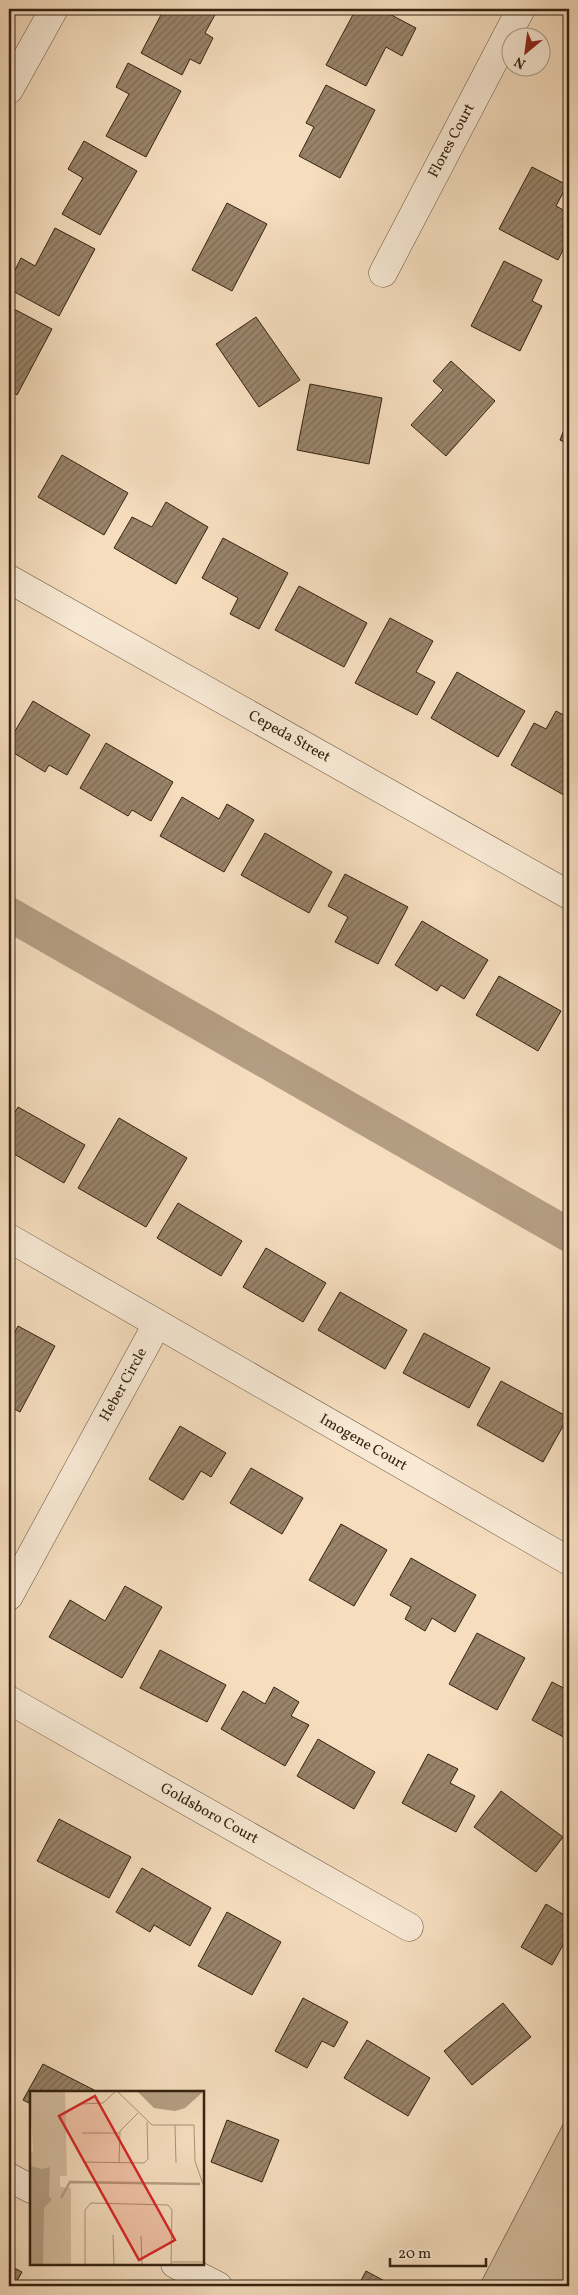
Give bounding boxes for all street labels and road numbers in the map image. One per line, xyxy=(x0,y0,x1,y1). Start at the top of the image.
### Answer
street label: Flores Court xyxy=(424,100,480,182)
street label: Cepeda Street xyxy=(244,706,334,768)
street label: Heber Circle xyxy=(95,1344,153,1426)
street label: Imogene Court xyxy=(315,1409,411,1477)
street label: Goldsboro Court xyxy=(156,1778,262,1850)

